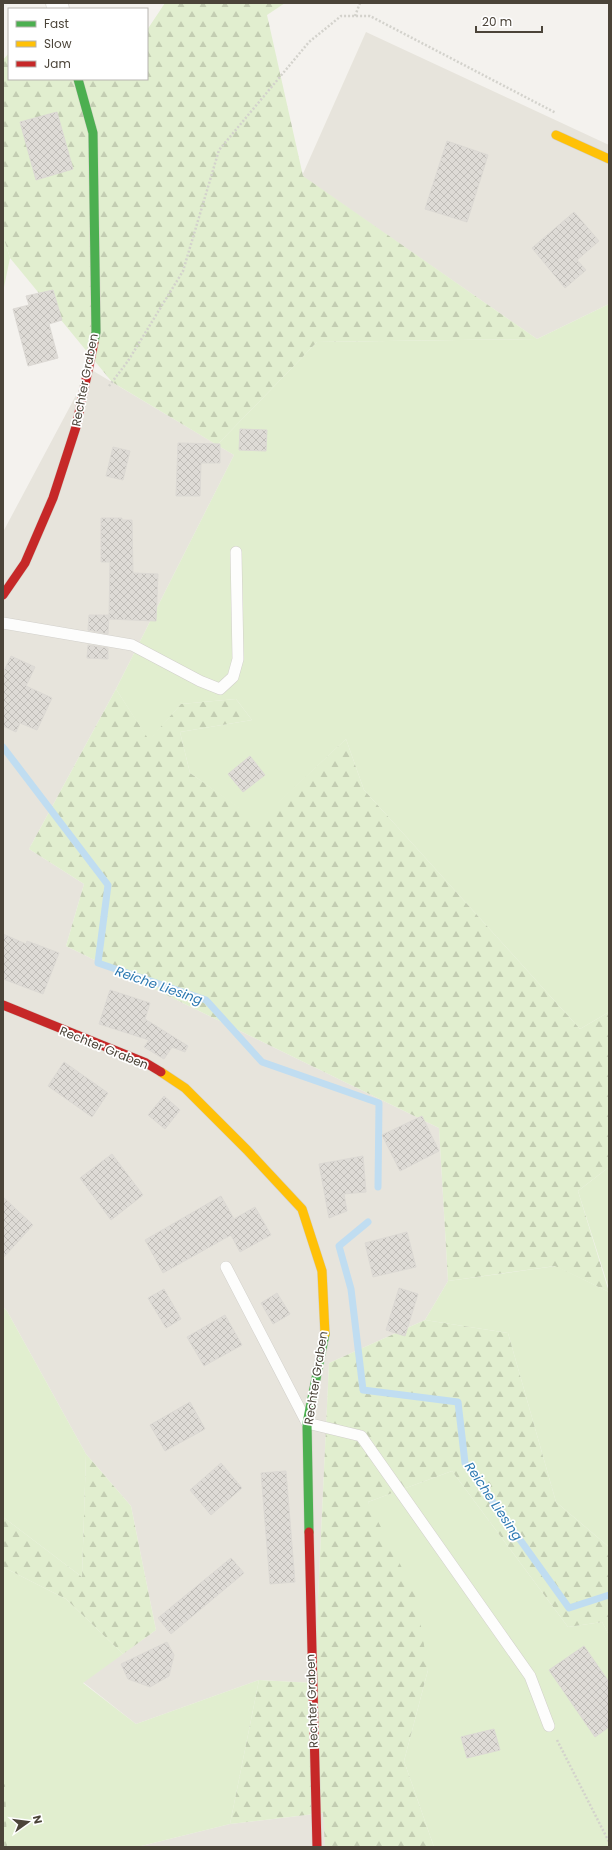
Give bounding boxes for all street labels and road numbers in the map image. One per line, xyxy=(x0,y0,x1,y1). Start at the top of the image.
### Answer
street label: Rechter Graben xyxy=(67,332,102,428)
street label: Rechter Graben xyxy=(57,1022,151,1073)
street label: Rechter Graben xyxy=(300,1330,331,1426)
street label: Rechter Graben xyxy=(301,1654,322,1748)

